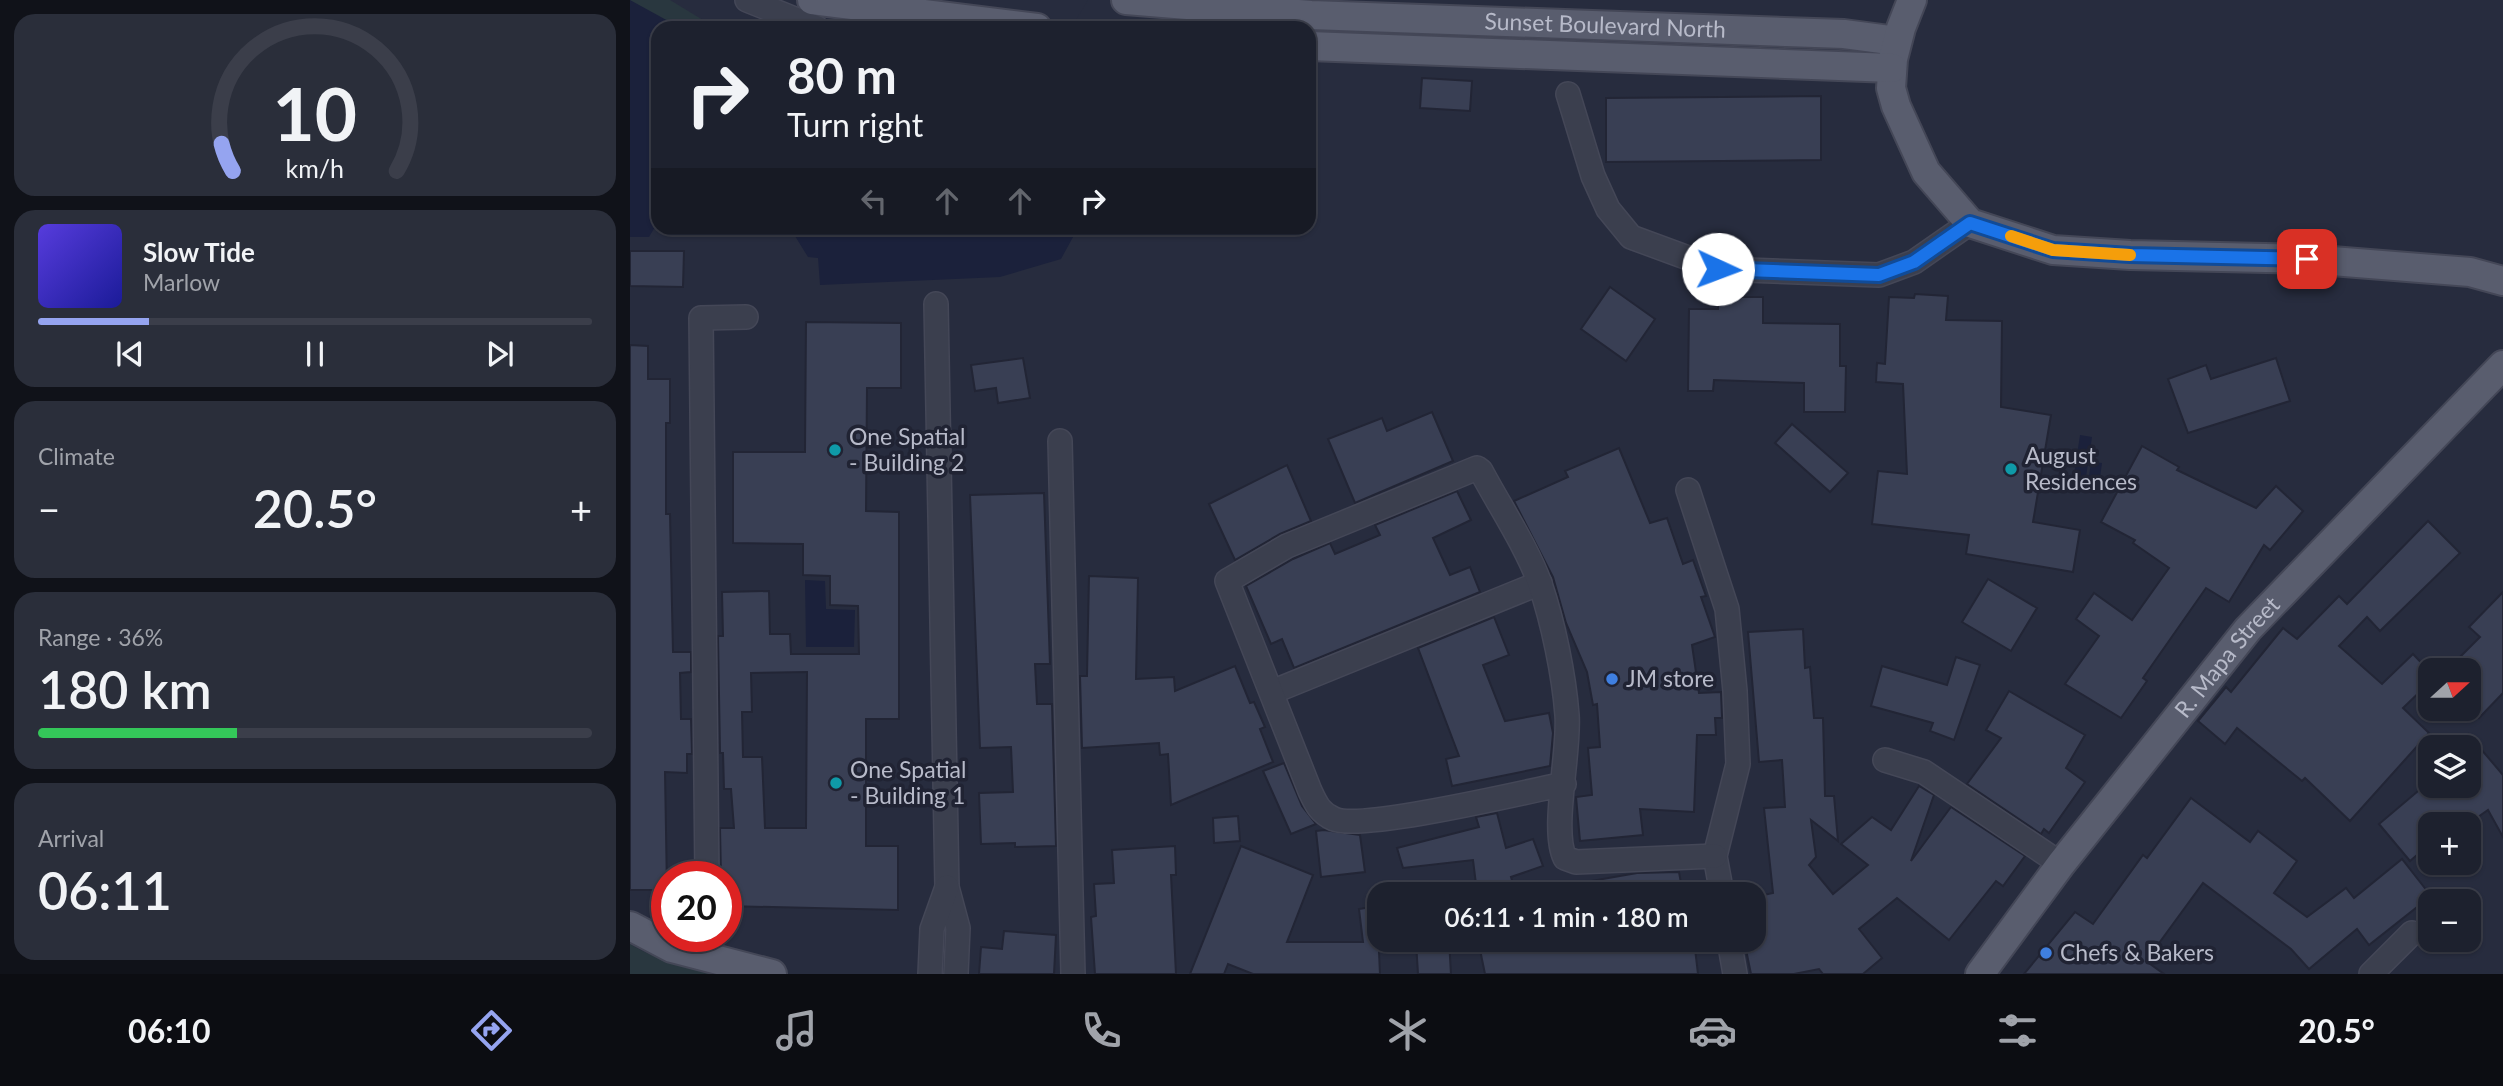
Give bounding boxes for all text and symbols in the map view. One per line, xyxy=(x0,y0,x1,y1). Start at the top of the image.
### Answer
street label: Sunset Boulevard North xyxy=(1484,6,1726,43)
text: 80 m xyxy=(787,46,897,104)
icon: right xyxy=(672,49,763,140)
text: 10 xyxy=(273,69,357,157)
text: Turn right xyxy=(787,105,923,144)
text: km/h xyxy=(286,153,344,183)
icon: left xyxy=(855,182,893,220)
icon: ahead xyxy=(928,182,966,220)
icon: ahead xyxy=(1001,182,1039,220)
icon: right xyxy=(1074,182,1112,220)
pin xyxy=(2277,229,2337,289)
position arrow xyxy=(1681,232,1755,306)
text: Slow Tide xyxy=(143,236,255,268)
icon: arrive xyxy=(2288,240,2326,278)
text: Marlow xyxy=(143,268,220,296)
icon: previous xyxy=(111,335,149,373)
icon: pause xyxy=(296,335,334,373)
icon: next xyxy=(481,335,519,373)
place label: One Spatial - Building 2 xyxy=(849,422,965,476)
place label: August Residences xyxy=(2025,441,2137,495)
text: Climate xyxy=(38,442,115,470)
marker: One Spatial - Building 2 xyxy=(827,442,843,458)
marker: August Residences xyxy=(2003,461,2019,477)
text: 20.5° xyxy=(253,477,377,539)
text: − xyxy=(38,486,60,532)
text: + xyxy=(570,486,592,532)
street label: R. Mapa Street xyxy=(2168,590,2285,723)
text: Range · 36% xyxy=(38,623,163,651)
text: 180 km xyxy=(38,658,212,720)
north arrow xyxy=(2418,658,2482,721)
map controls xyxy=(2418,658,2481,952)
place label: JM store xyxy=(1626,664,1714,692)
marker: JM store xyxy=(1604,671,1620,687)
button: layers xyxy=(2418,735,2481,798)
place label: One Spatial - Building 1 xyxy=(850,755,966,809)
marker: One Spatial - Building 1 xyxy=(828,775,844,791)
button: + xyxy=(2418,812,2481,875)
text: Arrival xyxy=(38,824,104,852)
text: 06:11 xyxy=(38,859,172,921)
speed limit sign: 20 xyxy=(651,861,742,952)
button: − xyxy=(2418,889,2481,952)
text: 06:11 · 1 min · 180 m xyxy=(1444,901,1689,933)
place label: Chefs & Bakers xyxy=(2060,938,2214,966)
marker: Chefs & Bakers xyxy=(2038,945,2054,961)
icon: directions xyxy=(467,1006,516,1055)
icon: music xyxy=(772,1006,821,1055)
icon: phone xyxy=(1077,1006,1126,1055)
icon: climate xyxy=(1383,1006,1432,1055)
icon: car xyxy=(1688,1006,1737,1055)
icon: filters xyxy=(1993,1006,2042,1055)
text: 06:10 xyxy=(128,1011,211,1050)
text: 20.5° xyxy=(2298,1011,2375,1050)

